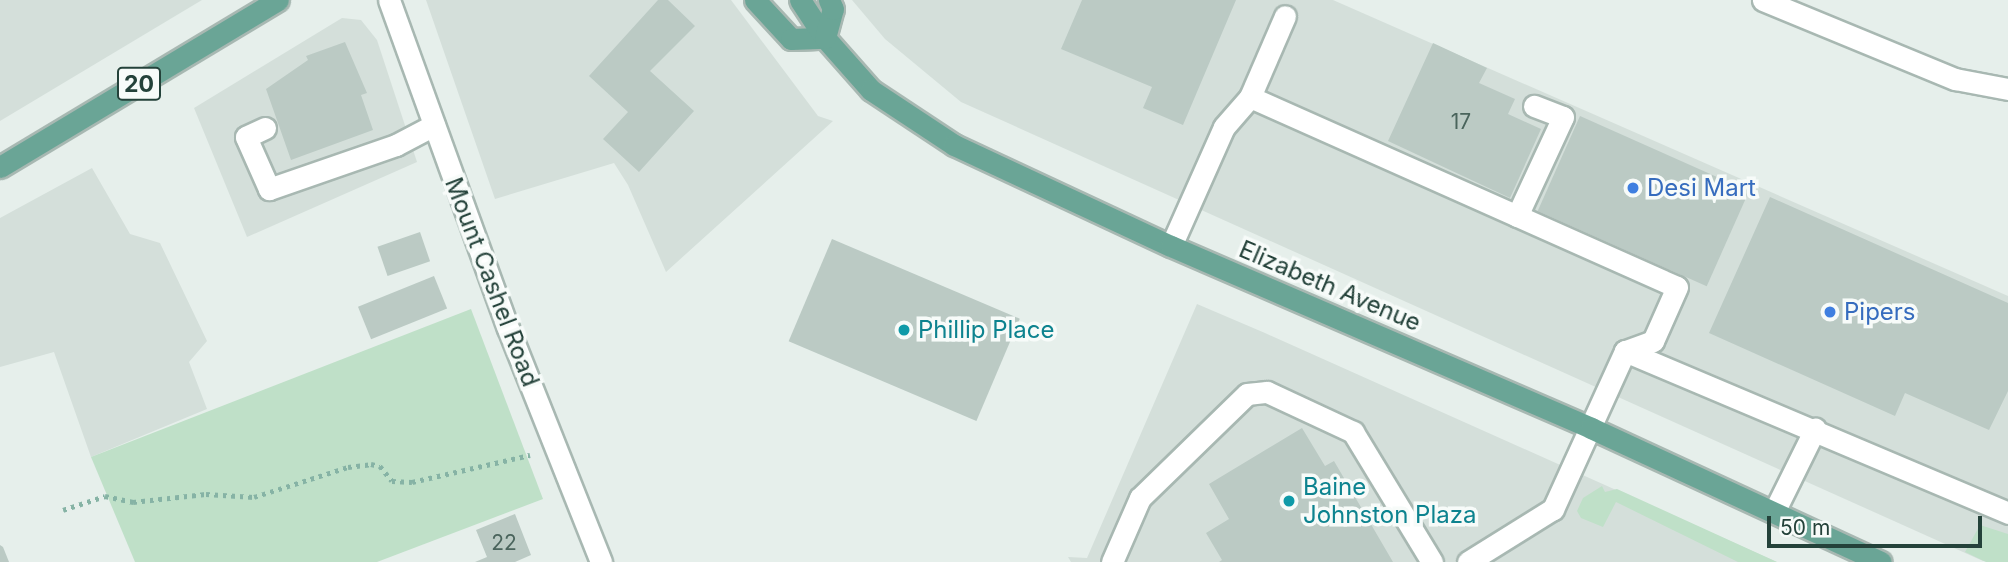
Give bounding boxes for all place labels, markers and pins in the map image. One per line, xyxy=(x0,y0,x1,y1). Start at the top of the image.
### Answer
place label: Desi Mart xyxy=(1647,174,1756,202)
marker: Desi Mart xyxy=(1625,180,1641,196)
place label: Pipers xyxy=(1844,298,1916,326)
marker: Pipers xyxy=(1822,304,1838,320)
place label: Phillip Place xyxy=(918,316,1055,344)
marker: Phillip Place xyxy=(896,322,912,338)
place label: Baine Johnston Plaza xyxy=(1303,473,1476,529)
marker: Baine Johnston Plaza xyxy=(1281,493,1297,509)

